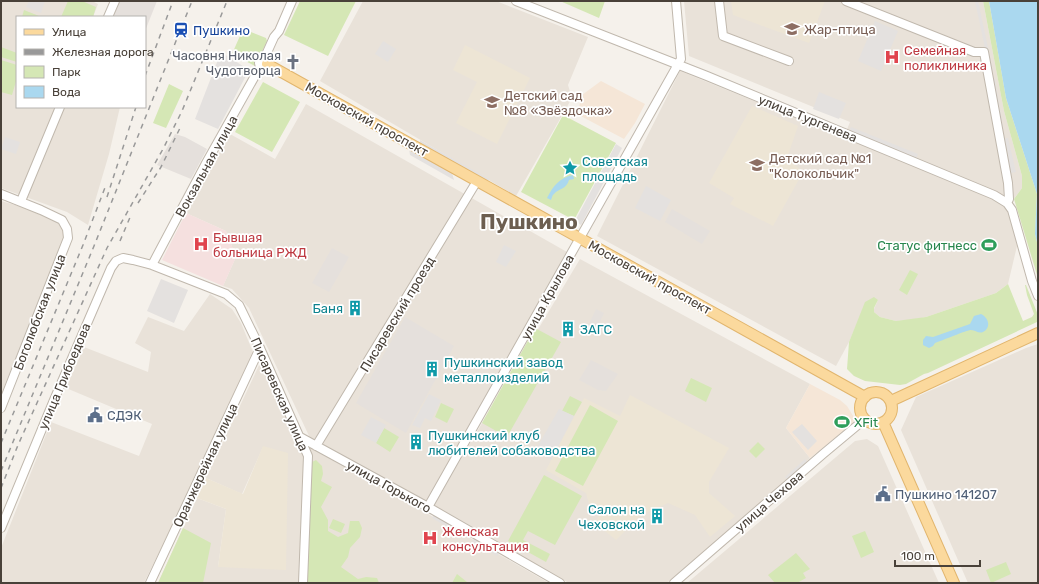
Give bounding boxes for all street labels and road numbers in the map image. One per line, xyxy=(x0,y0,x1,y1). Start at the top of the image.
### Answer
street label: Московский проспект xyxy=(303,79,431,160)
street label: улица Тургенева xyxy=(756,92,859,145)
street label: Вокзальная улица xyxy=(172,113,241,220)
street label: Московский проспект xyxy=(586,237,714,318)
street label: Боголюбская улица xyxy=(10,252,69,372)
street label: улица Крылова xyxy=(518,252,577,343)
street label: Писаревский проезд xyxy=(357,254,438,375)
street label: улица Грибоедова xyxy=(35,321,94,432)
street label: Писаревская улица xyxy=(248,335,311,453)
street label: Оранжерейная улица xyxy=(170,401,241,530)
street label: улица Горького xyxy=(344,457,434,516)
street label: улица Чехова xyxy=(732,468,806,535)

